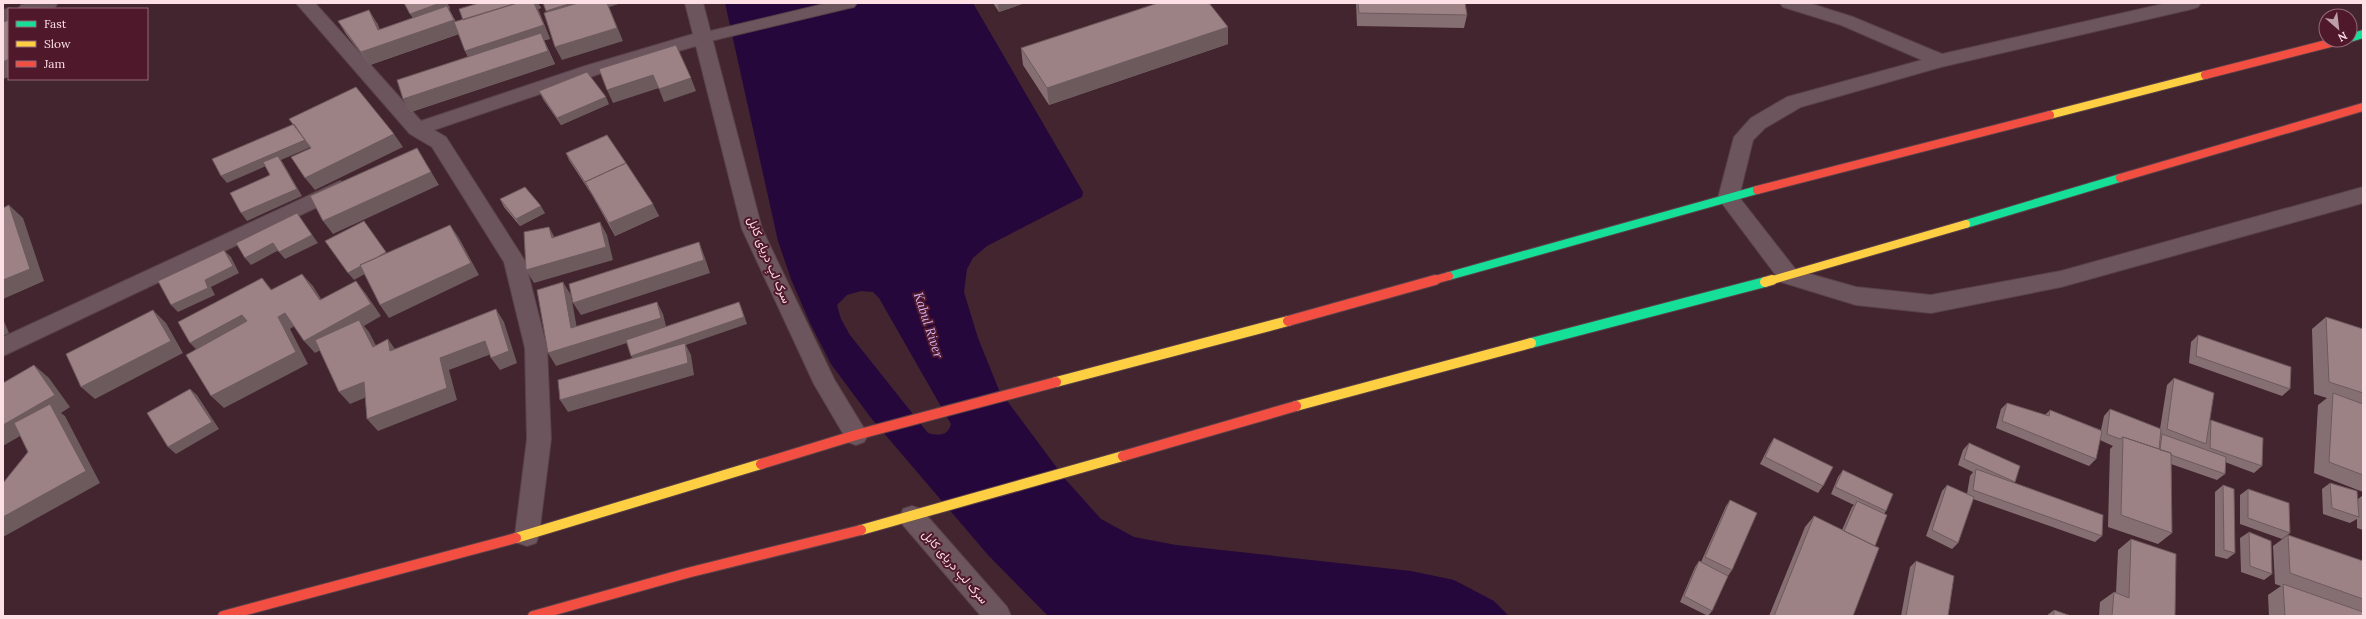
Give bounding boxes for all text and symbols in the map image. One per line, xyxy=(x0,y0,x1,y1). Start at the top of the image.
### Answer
legend xyxy=(8,8,148,80)
north arrow xyxy=(2318,8,2358,48)
text: Fast xyxy=(44,16,67,31)
text: N xyxy=(2335,29,2350,45)
text: Slow xyxy=(44,36,71,51)
text: Jam xyxy=(43,56,65,71)
street label: سرک لبِ دریای کابل xyxy=(743,214,794,306)
water label: Kabul River xyxy=(910,290,947,360)
street label: سرک لبِ دریای کابل xyxy=(918,527,991,608)

